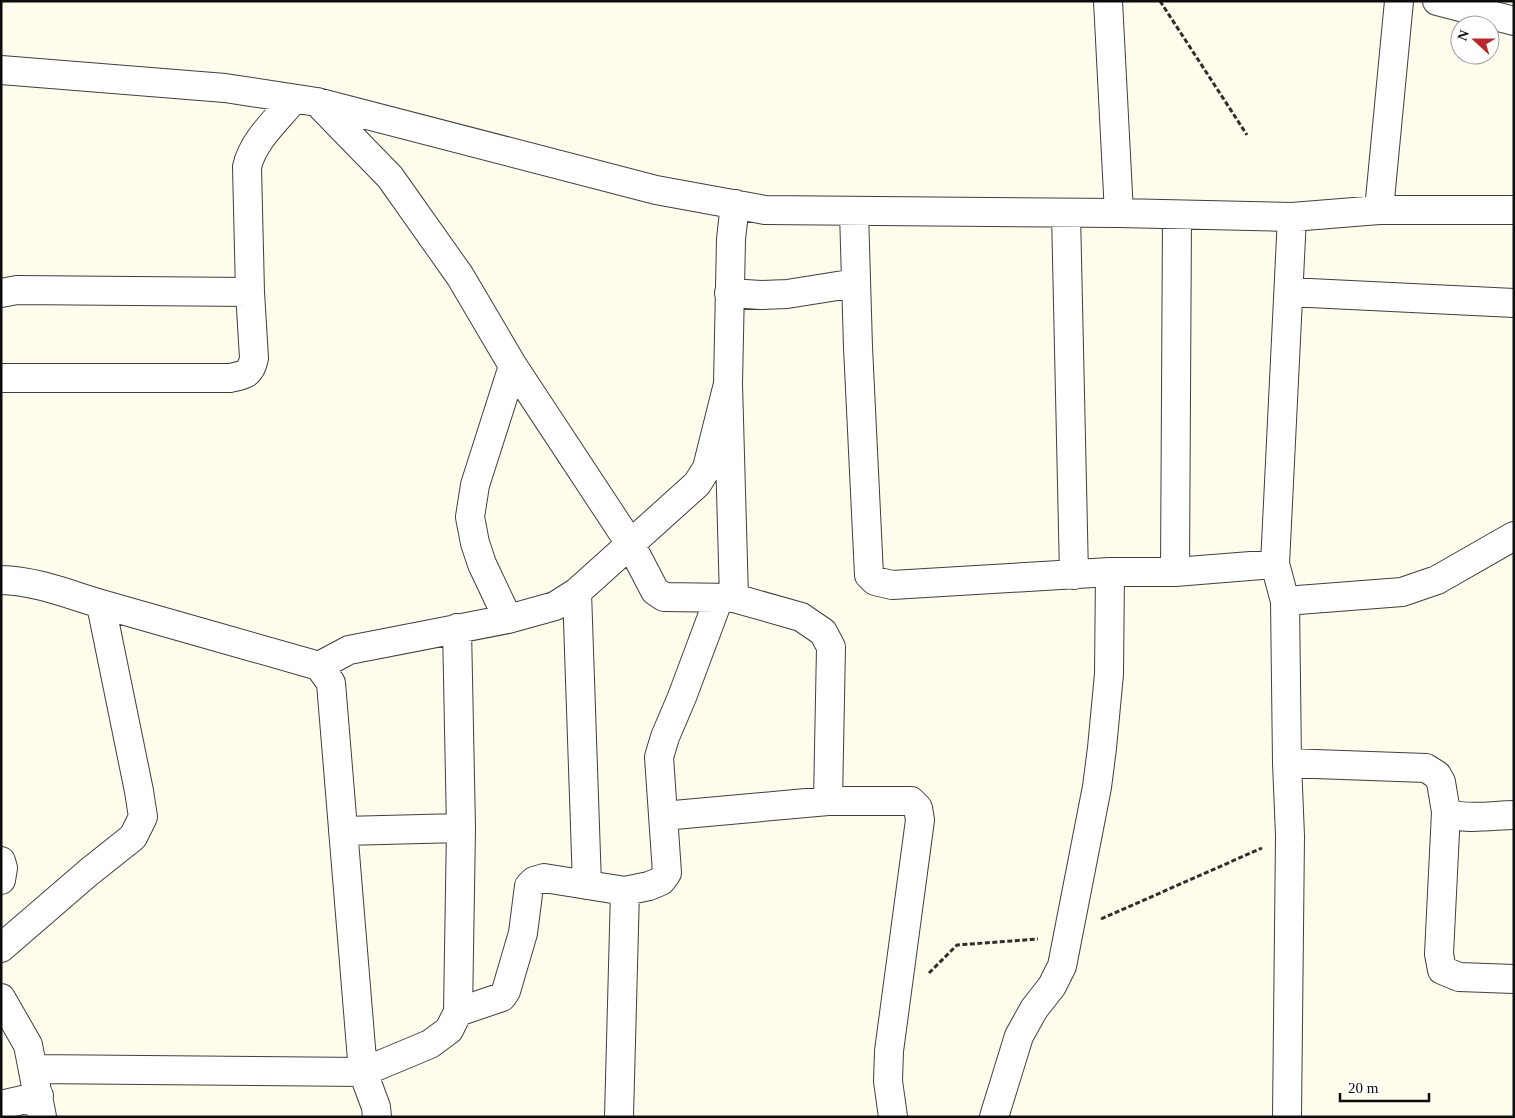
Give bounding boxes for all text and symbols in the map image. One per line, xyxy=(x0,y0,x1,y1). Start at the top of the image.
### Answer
north arrow xyxy=(1450,15,1500,65)
text: N xyxy=(1455,28,1472,43)
scale bar xyxy=(1340,1070,1429,1102)
text: 20 m xyxy=(1348,1080,1379,1096)

